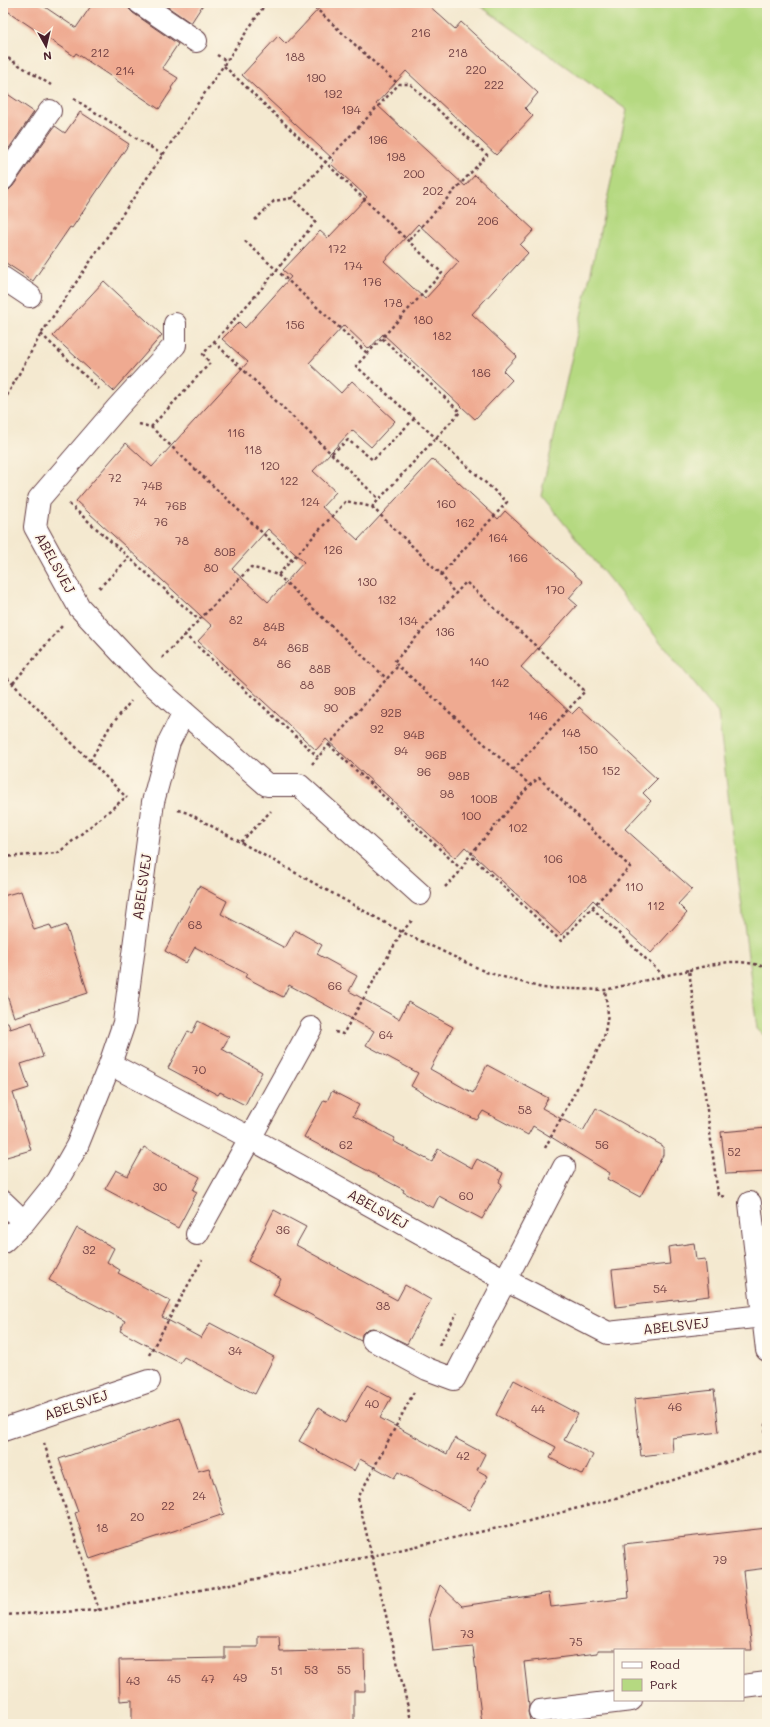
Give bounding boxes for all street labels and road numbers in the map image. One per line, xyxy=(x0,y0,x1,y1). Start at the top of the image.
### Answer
street label: ABELSVEJ xyxy=(31,529,80,597)
street label: ABELSVEJ xyxy=(127,852,156,921)
street label: ABELSVEJ xyxy=(345,1184,412,1233)
street label: ABELSVEJ xyxy=(642,1313,710,1338)
street label: ABELSVEJ xyxy=(41,1385,111,1424)

